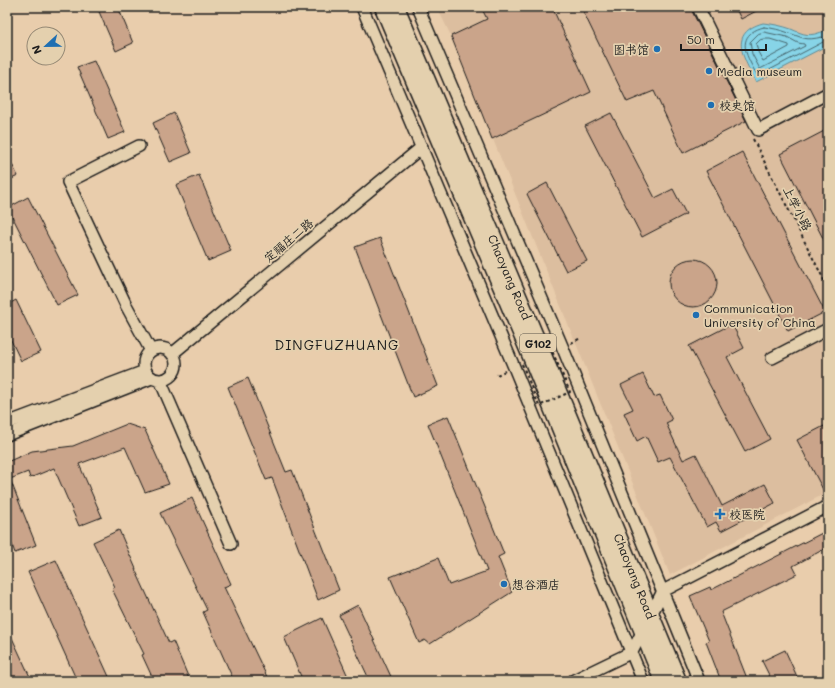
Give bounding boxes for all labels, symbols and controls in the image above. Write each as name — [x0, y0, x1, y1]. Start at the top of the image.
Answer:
north arrow — [26, 26, 66, 66]
scale bar — [681, 26, 766, 52]
text: 50 m — [687, 31, 715, 47]
place label: 图书馆 — [613, 41, 649, 57]
text: N — [28, 43, 45, 57]
marker: 图书馆 — [652, 44, 662, 54]
place label: Media museum — [717, 63, 802, 79]
marker: Media museum — [704, 66, 714, 76]
place label: 校史馆 — [719, 97, 755, 113]
marker: 校史馆 — [706, 100, 716, 110]
street label: 上学小路 — [780, 183, 816, 233]
street label: 定福庄二路 — [260, 215, 316, 265]
street label: Chaoyang Road — [485, 232, 535, 322]
place label: Communication University of China — [704, 300, 816, 330]
marker: Communication University of China — [691, 310, 701, 320]
road number: G102 — [520, 334, 556, 352]
district label: DINGFUZHUANG — [275, 335, 399, 354]
place label: 校医院 — [729, 506, 765, 522]
marker: 校医院 — [714, 508, 726, 520]
street label: Chaoyang Road — [611, 531, 660, 622]
place label: 想谷酒店 — [512, 576, 560, 592]
marker: 想谷酒店 — [499, 579, 509, 589]

